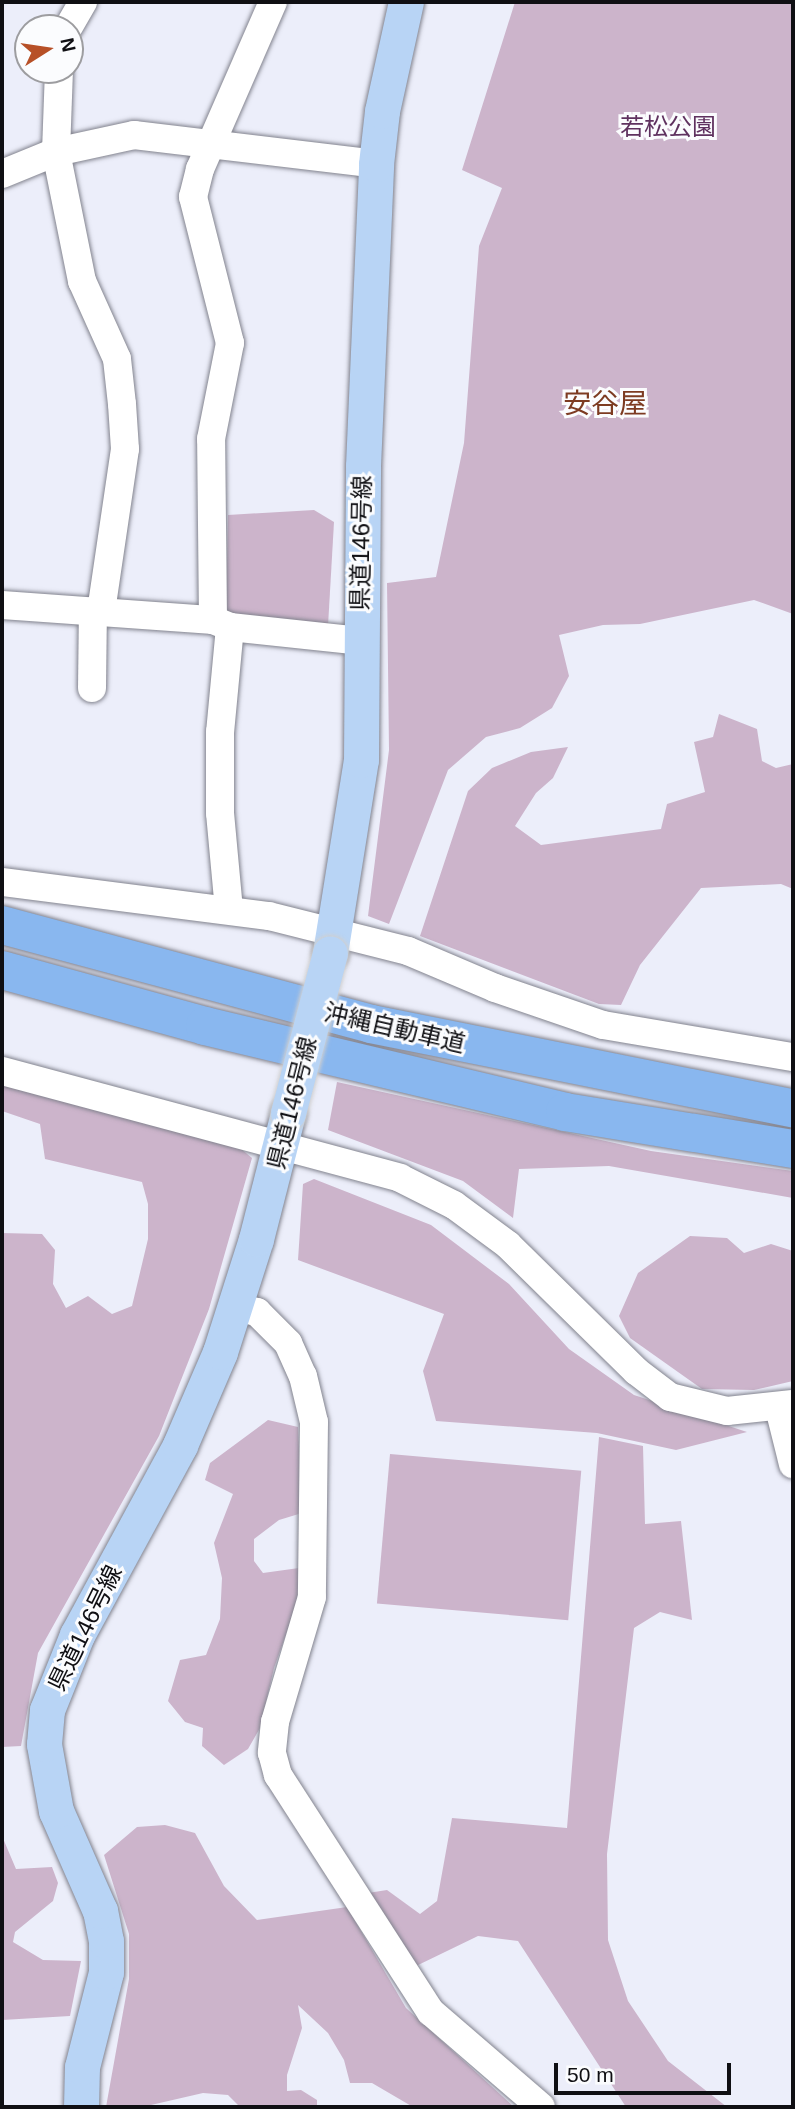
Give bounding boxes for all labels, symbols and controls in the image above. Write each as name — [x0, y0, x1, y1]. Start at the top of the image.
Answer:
north arrow — [14, 14, 84, 84]
text: N — [56, 36, 80, 54]
park label: 若松公園 — [620, 113, 716, 141]
district label: 安谷屋 — [563, 387, 647, 421]
street label: 県道146号線 — [345, 475, 377, 611]
street label: 沖縄自動車道 — [322, 998, 468, 1058]
street label: 県道146号線 — [262, 1034, 322, 1172]
street label: 県道146号線 — [42, 1561, 128, 1695]
scale bar — [557, 2050, 734, 2094]
text: 50 m — [567, 2063, 614, 2086]

